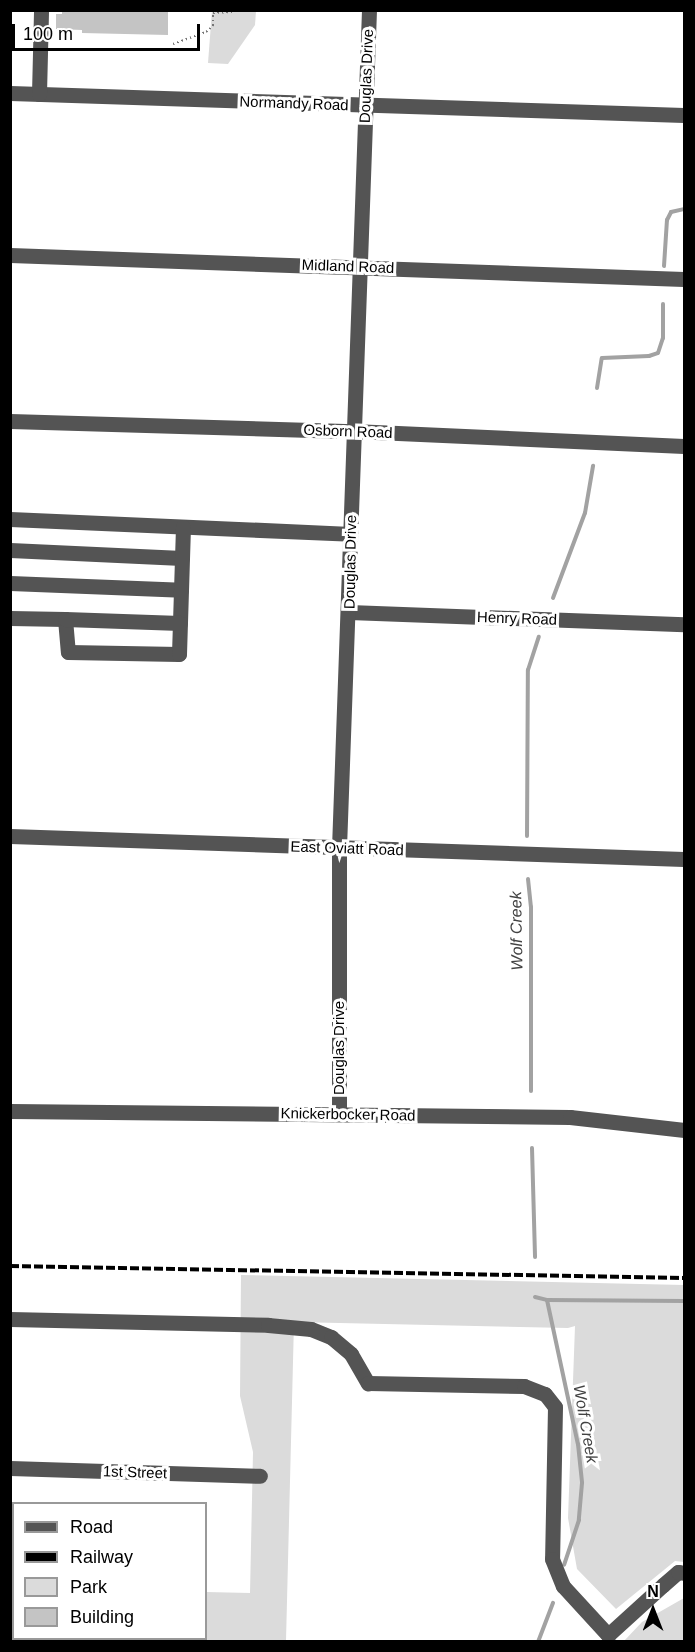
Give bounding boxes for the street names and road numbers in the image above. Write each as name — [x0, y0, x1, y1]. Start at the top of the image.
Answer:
street label: Douglas Drive — [355, 29, 377, 123]
street label: Normandy Road — [239, 92, 349, 114]
street label: Midland Road — [301, 255, 395, 277]
street label: Osborn Road — [303, 420, 393, 442]
street label: Douglas Drive — [340, 515, 360, 609]
street label: Henry Road — [477, 608, 557, 628]
street label: East Oviatt Road — [290, 837, 404, 859]
street label: Douglas Drive — [330, 1001, 348, 1095]
street label: Knickerbocker Road — [280, 1104, 416, 1124]
street label: 1st Street — [103, 1462, 167, 1482]

